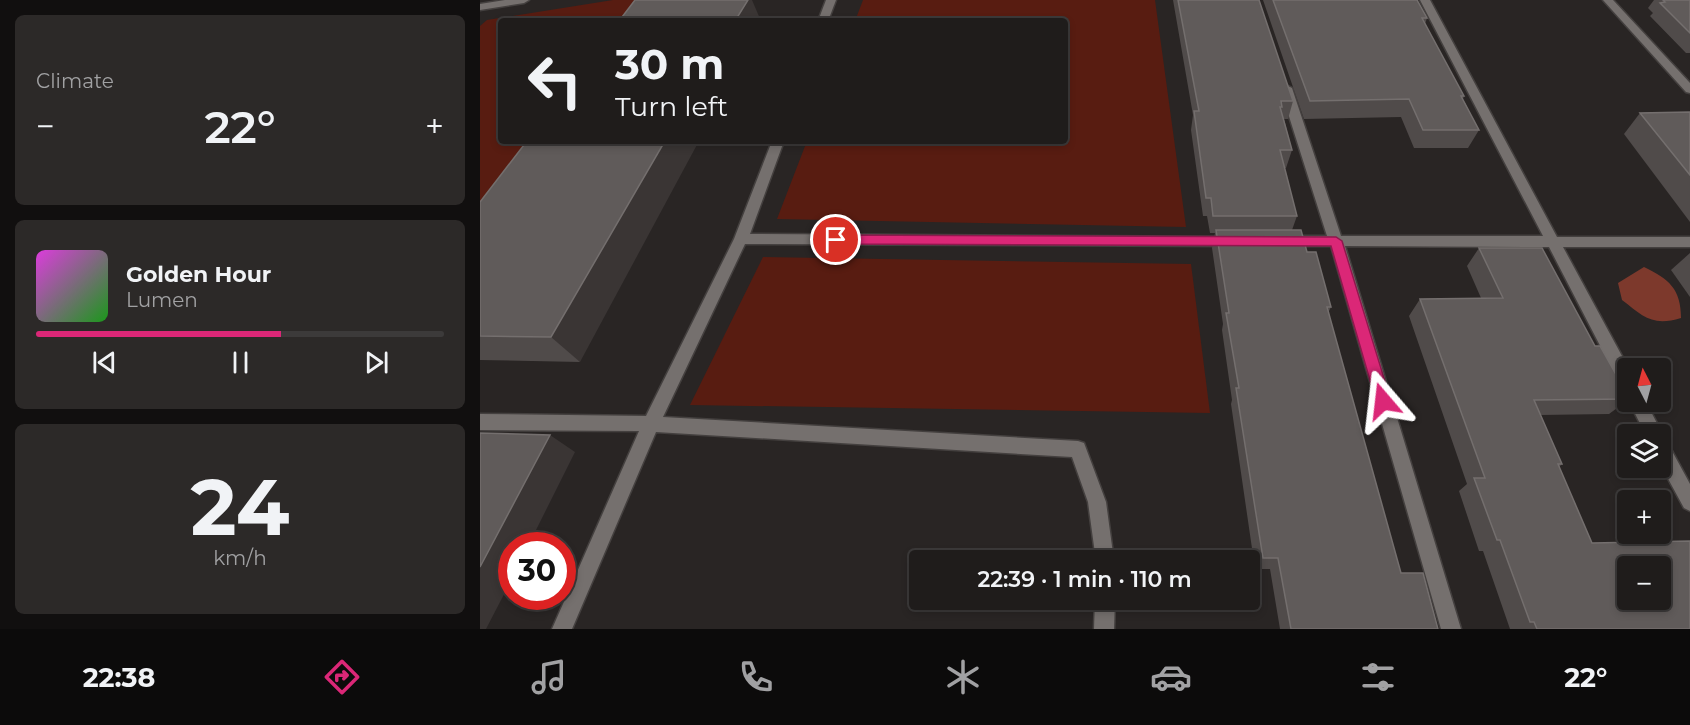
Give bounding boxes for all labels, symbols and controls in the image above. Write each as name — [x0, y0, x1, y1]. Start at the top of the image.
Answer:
text: 30 m — [615, 38, 724, 90]
icon: left — [516, 42, 594, 120]
text: Climate — [36, 69, 114, 93]
text: Turn left — [615, 90, 728, 123]
text: 22° — [204, 99, 276, 154]
text: − — [36, 106, 55, 146]
text: + — [425, 106, 444, 146]
pin — [810, 214, 861, 265]
icon: arrive — [819, 223, 852, 256]
text: Golden Hour — [126, 261, 271, 288]
text: Lumen — [126, 288, 198, 312]
icon: previous — [88, 346, 121, 379]
icon: pause — [224, 346, 257, 379]
icon: next — [360, 346, 393, 379]
north arrow — [1617, 358, 1671, 412]
map controls — [1617, 358, 1671, 610]
position arrow — [1351, 369, 1415, 433]
button: layers — [1617, 424, 1671, 478]
text: 24 — [191, 459, 289, 555]
button: + — [1617, 490, 1671, 544]
speed limit sign: 30 — [498, 532, 576, 610]
text: km/h — [213, 546, 267, 570]
button: − — [1617, 556, 1671, 610]
text: 22:39 · 1 min · 110 m — [977, 566, 1192, 593]
icon: directions — [321, 656, 363, 698]
icon: music — [528, 656, 570, 698]
icon: phone — [735, 656, 777, 698]
icon: climate — [942, 656, 984, 698]
icon: car — [1150, 656, 1192, 698]
icon: filters — [1357, 656, 1399, 698]
text: 22:38 — [83, 661, 155, 694]
text: 22° — [1564, 661, 1607, 694]

